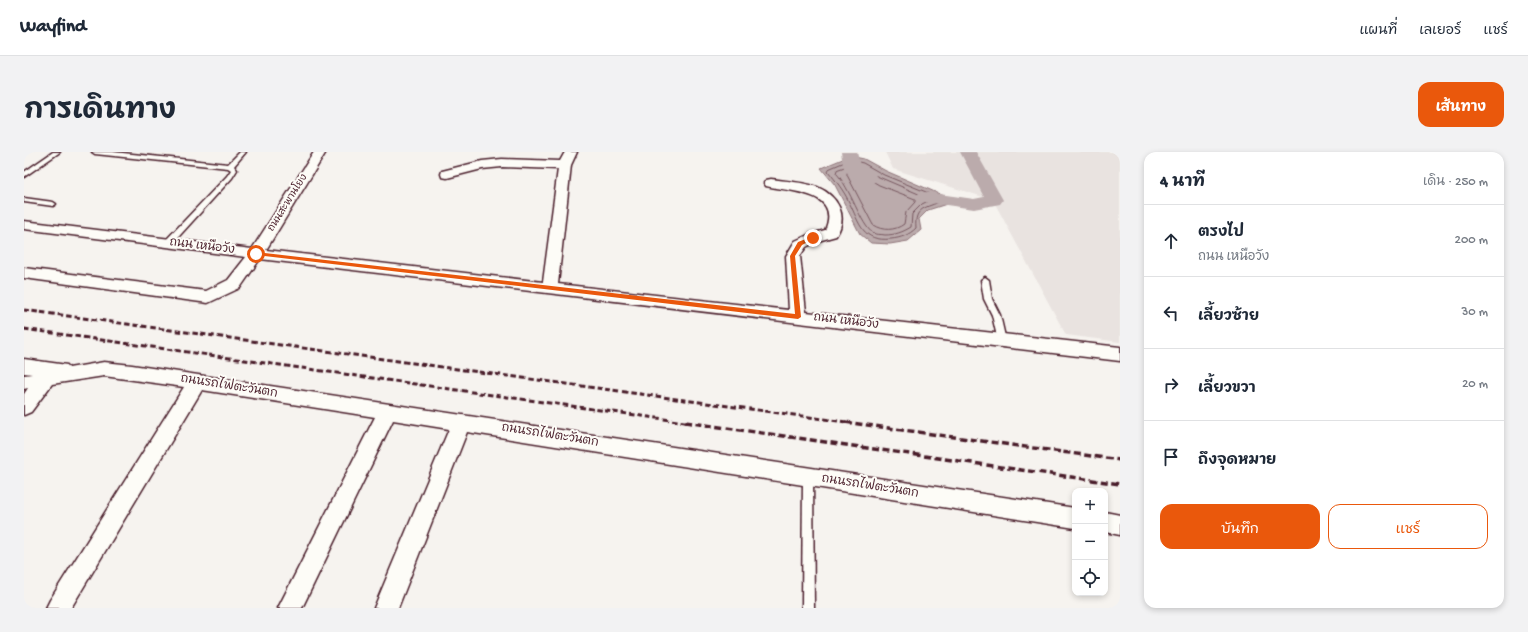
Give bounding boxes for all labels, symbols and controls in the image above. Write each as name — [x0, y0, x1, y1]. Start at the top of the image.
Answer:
text: Wayfind — [20, 16, 86, 39]
text: แผนที่ — [1359, 23, 1397, 40]
text: เลเยอร์ — [1419, 23, 1461, 40]
text: แชร์ — [1483, 23, 1508, 40]
button: เส้นทาง — [1418, 82, 1504, 127]
text: การเดินทาง — [24, 96, 176, 129]
street label: ถนนสะพานโยง — [264, 171, 311, 234]
text: 4 นาที — [1160, 173, 1205, 193]
text: เดิน · 250 m — [1423, 175, 1488, 190]
text: ตรงไป — [1198, 224, 1244, 242]
route end — [804, 229, 822, 247]
icon: ahead — [1160, 230, 1182, 252]
street label: ถนน เหนือวัง — [169, 233, 236, 258]
text: 200 m — [1455, 233, 1488, 248]
route start — [247, 245, 265, 263]
text: ถนน เหนือวัง — [1198, 250, 1269, 265]
icon: left — [1160, 302, 1182, 324]
text: 30 m — [1462, 305, 1488, 320]
street label: ถนน เหนือวัง — [813, 308, 880, 333]
text: เลี้ยวซ้าย — [1198, 308, 1259, 326]
street label: ถนนรถไฟตะวันตก — [179, 369, 279, 402]
icon: right — [1160, 374, 1182, 396]
text: 20 m — [1462, 377, 1488, 392]
text: เลี้ยวขวา — [1198, 380, 1256, 398]
street label: ถนนรถไฟตะวันตก — [500, 418, 600, 451]
icon: arrive — [1160, 446, 1182, 468]
text: ถึงจุดหมาย — [1198, 452, 1276, 470]
street label: ถนนรถไฟตะวันตก — [820, 469, 920, 502]
map controls — [1072, 488, 1108, 596]
button: + — [1072, 488, 1108, 524]
button: บันทึก — [1160, 504, 1320, 549]
button: แชร์ — [1328, 504, 1488, 549]
button: − — [1072, 524, 1108, 560]
button: locate — [1072, 560, 1108, 596]

